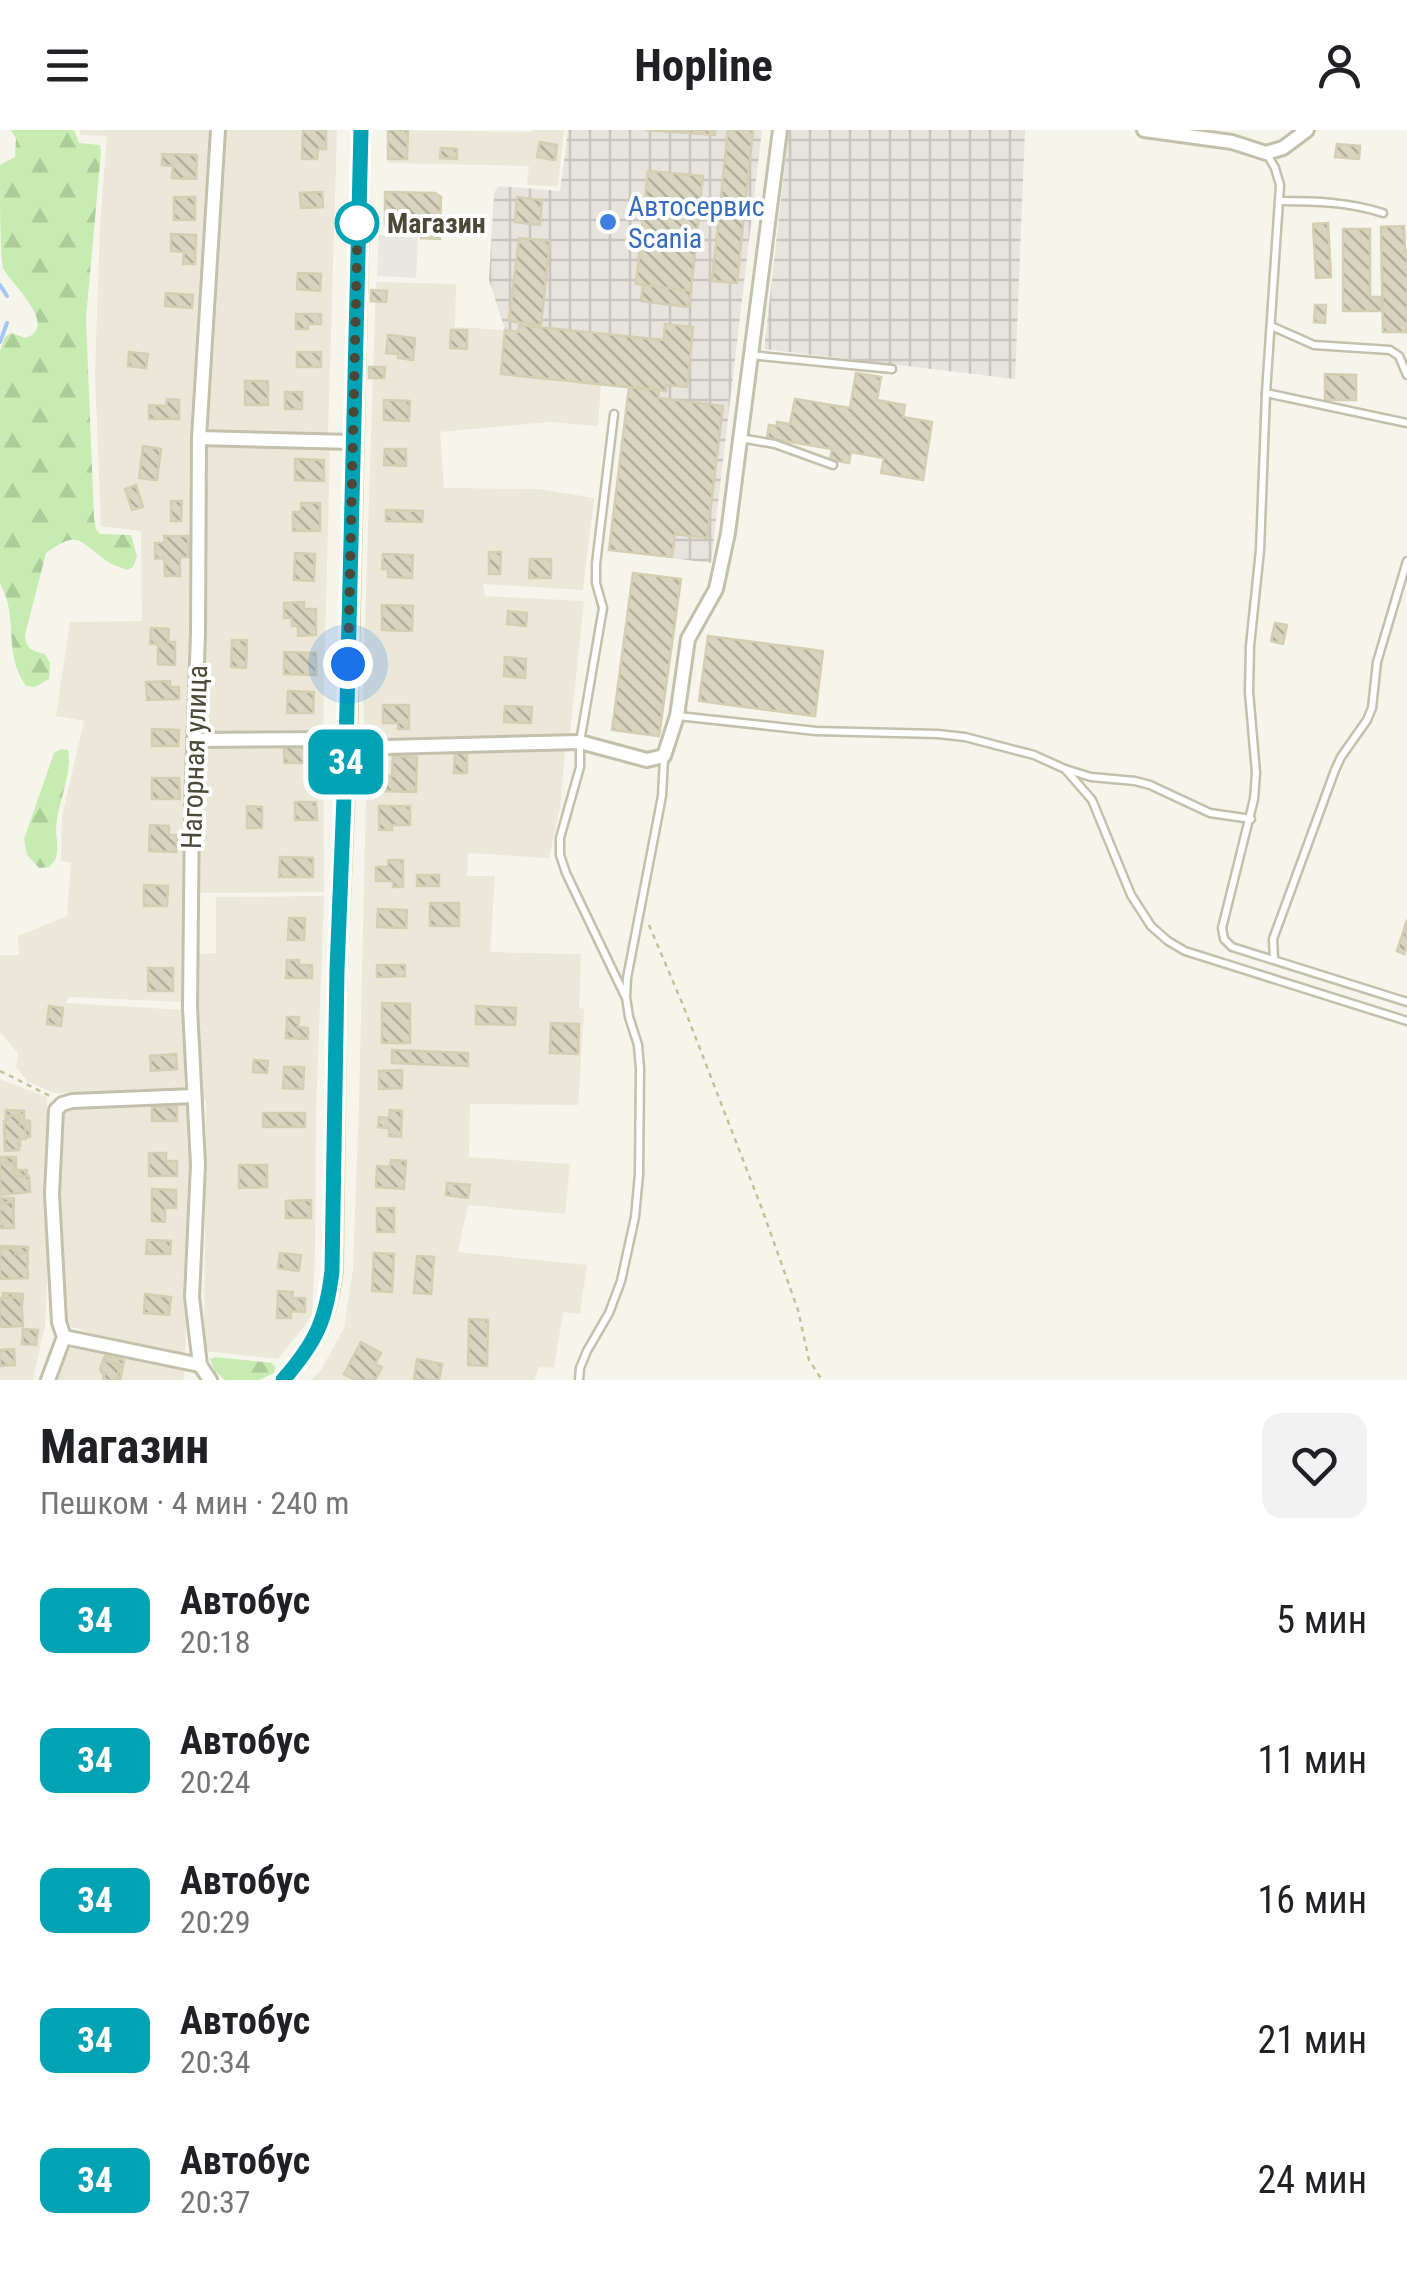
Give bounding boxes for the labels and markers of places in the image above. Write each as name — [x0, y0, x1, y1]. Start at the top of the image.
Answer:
place label: Автосервис Scania — [628, 190, 765, 255]
marker: Магазин — [336, 202, 378, 244]
place label: Магазин — [387, 207, 486, 240]
marker: Автосервис Scania — [597, 211, 619, 233]

